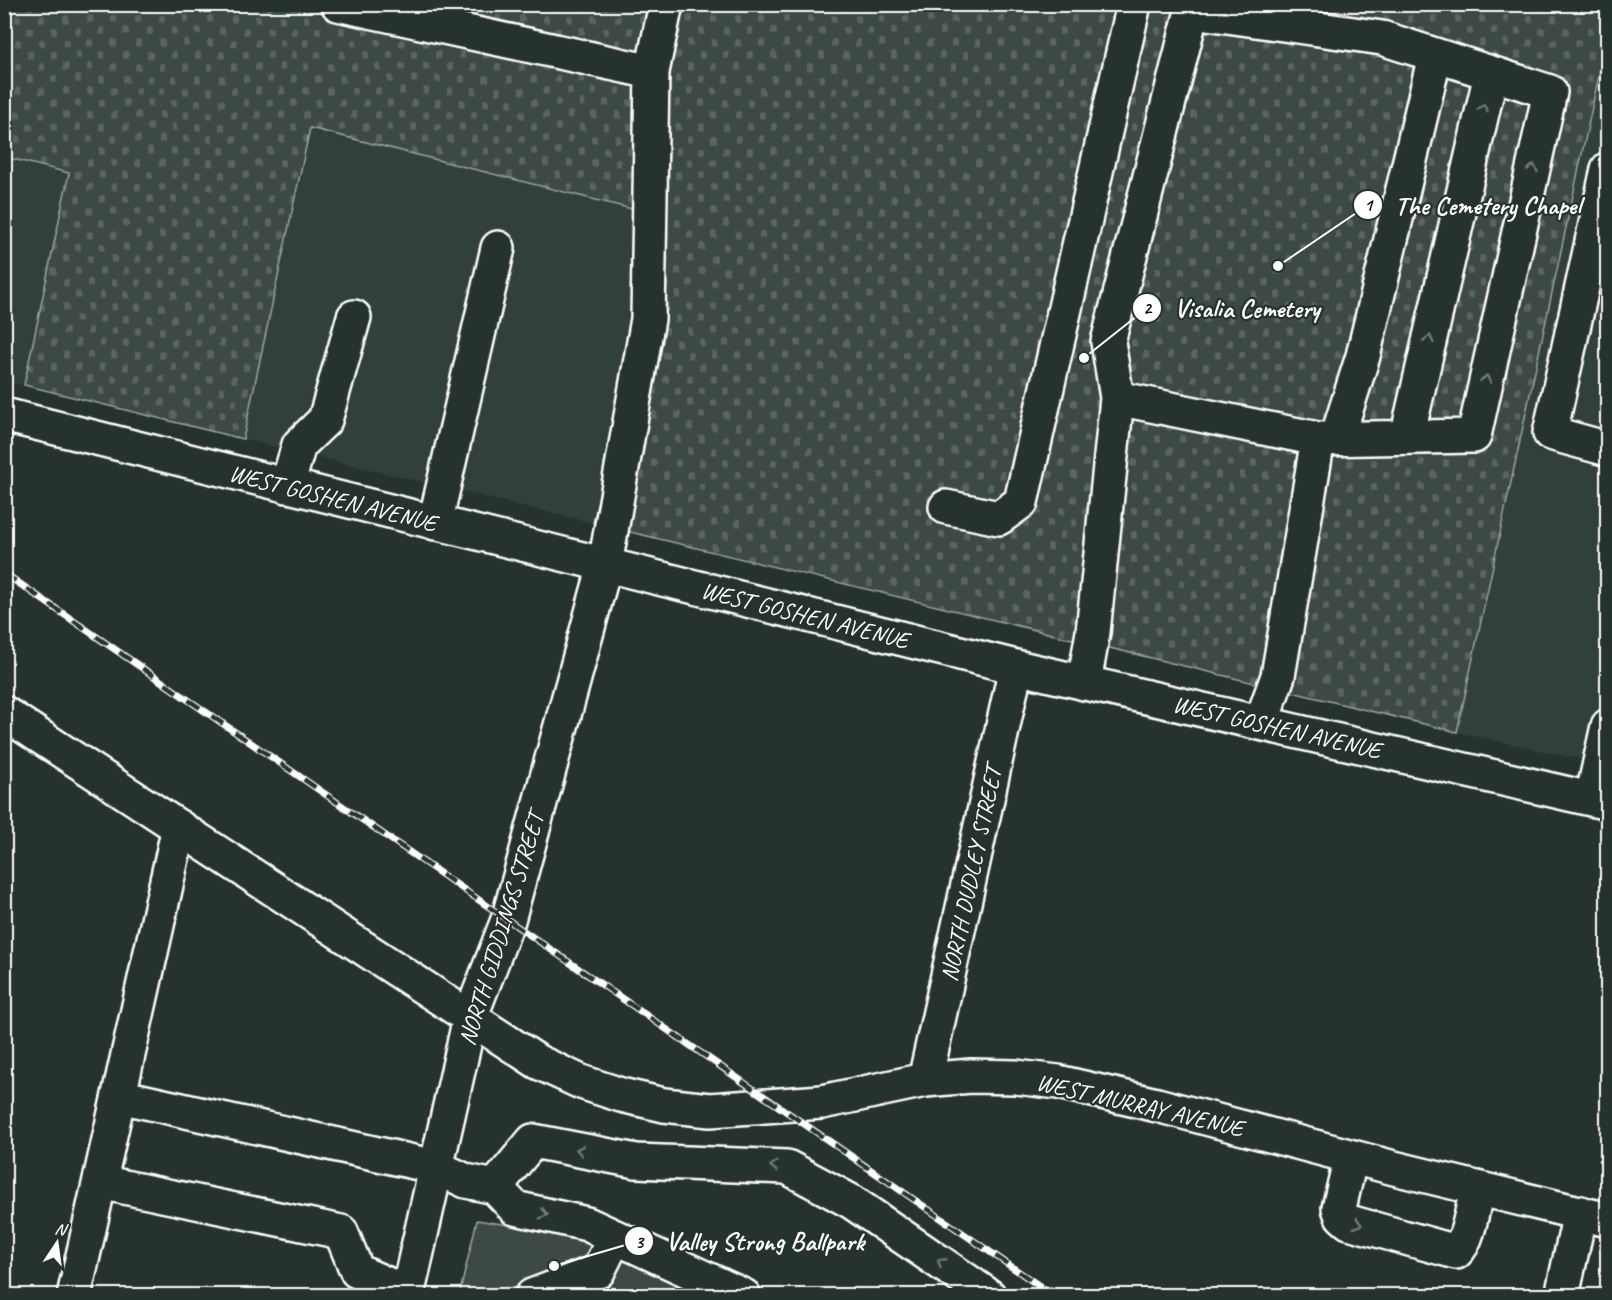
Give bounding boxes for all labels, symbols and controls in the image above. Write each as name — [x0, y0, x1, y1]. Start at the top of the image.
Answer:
one-way arrow — [1476, 103, 1489, 113]
one-way arrow — [1526, 163, 1539, 173]
callout: The Cemetery Chapel — [1353, 183, 1592, 227]
text: The Cemetery Chapel — [1395, 189, 1585, 222]
text: 1 — [1364, 194, 1374, 216]
callout: Visalia Cemetery — [1132, 286, 1331, 330]
text: Visalia Cemetery — [1174, 292, 1323, 325]
text: 2 — [1143, 297, 1153, 319]
one-way arrow — [1422, 334, 1435, 344]
one-way arrow — [1479, 374, 1492, 384]
street label: WEST GOSHEN AVENUE — [226, 458, 443, 539]
street label: WEST GOSHEN AVENUE — [698, 575, 915, 656]
street label: WEST GOSHEN AVENUE — [1170, 688, 1387, 766]
street label: NORTH DUDLEY STREET — [934, 758, 1010, 984]
street label: NORTH GIDDINGS STREET — [451, 804, 552, 1049]
street label: WEST MURRAY AVENUE — [1034, 1067, 1250, 1144]
one-way arrow — [575, 1144, 585, 1157]
one-way arrow — [769, 1160, 778, 1173]
one-way arrow — [538, 1207, 548, 1220]
north arrow — [27, 1213, 87, 1273]
one-way arrow — [1352, 1217, 1363, 1229]
text: N — [53, 1219, 70, 1241]
callout: Valley Strong Ballpark — [624, 1219, 876, 1263]
text: Valley Strong Ballpark — [666, 1225, 867, 1258]
text: 3 — [635, 1231, 645, 1253]
one-way arrow — [937, 1258, 947, 1270]

